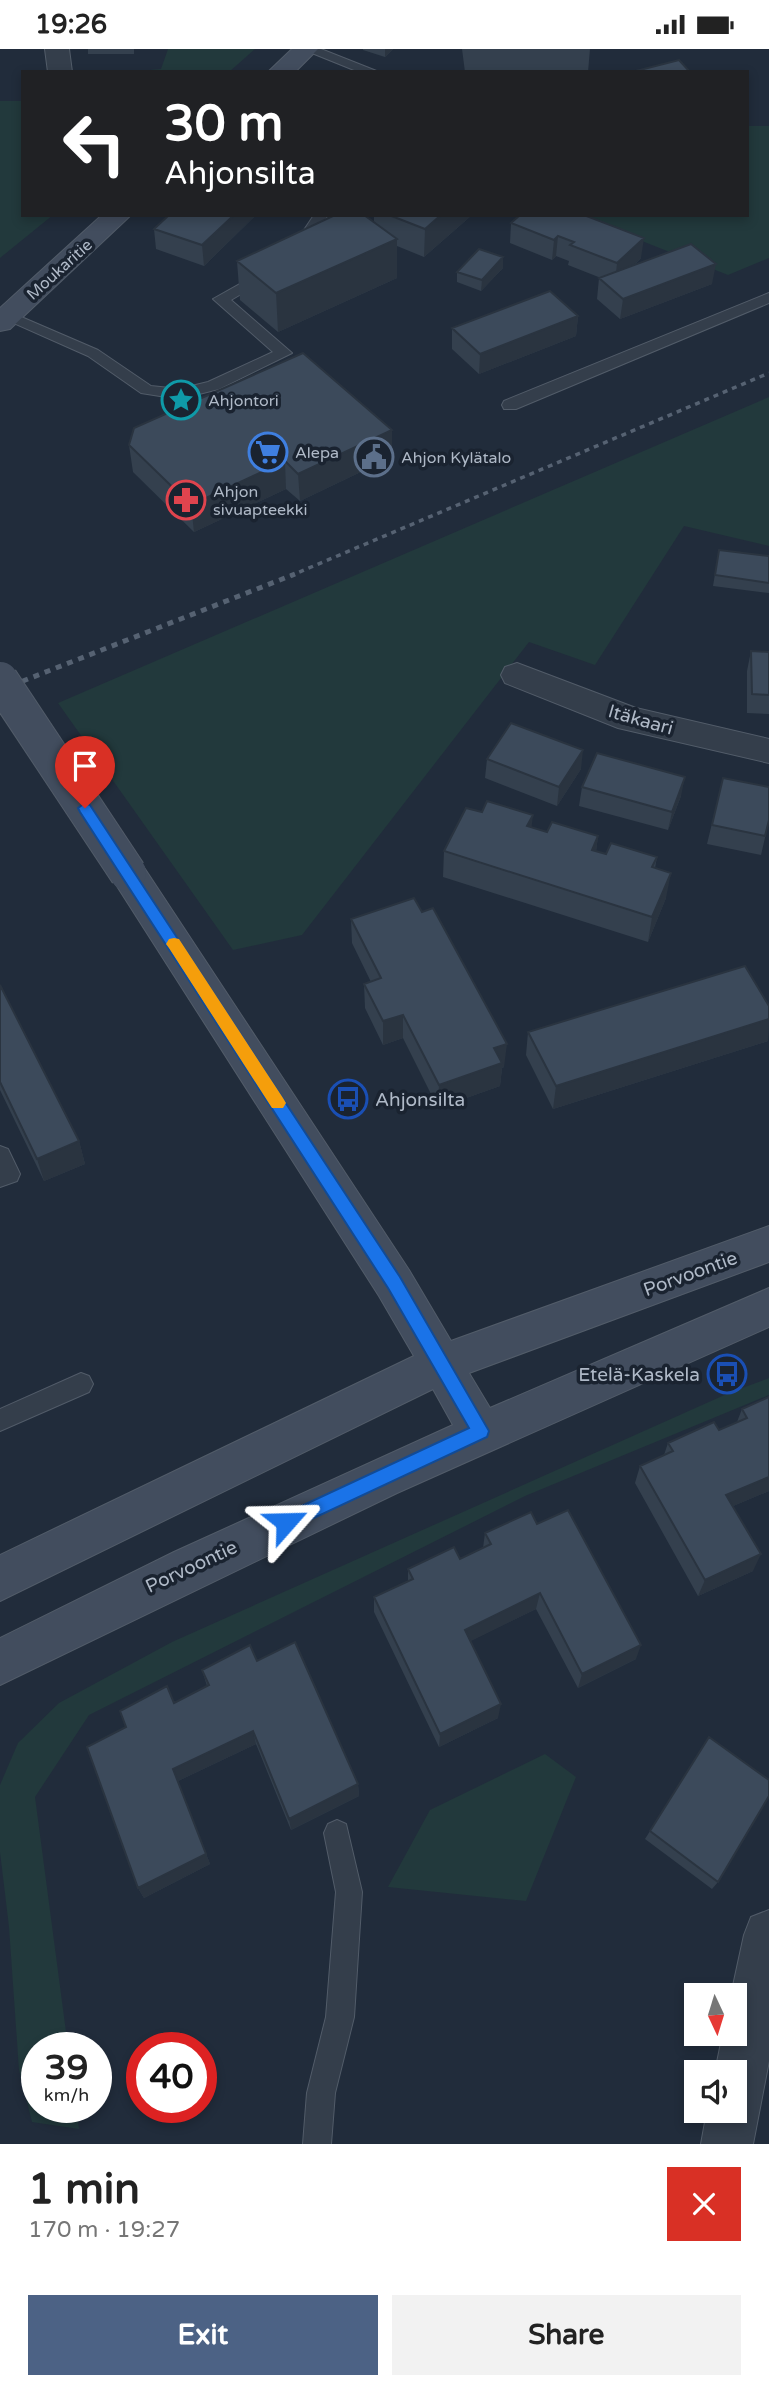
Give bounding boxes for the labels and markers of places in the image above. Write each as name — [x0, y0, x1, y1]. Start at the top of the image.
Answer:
place icon: Ahjontori — [160, 379, 202, 421]
place label: Ahjontori — [208, 391, 279, 411]
supermarket icon: Alepa — [247, 431, 289, 473]
public building icon: Ahjon Kylätalo — [353, 436, 395, 478]
place label: Alepa — [295, 443, 339, 463]
place label: Ahjon Kylätalo — [401, 448, 511, 468]
pharmacy icon: Ahjon sivuapteekki — [165, 479, 207, 521]
place label: Ahjon sivuapteekki — [213, 482, 307, 520]
pin — [55, 736, 115, 808]
bus stop icon: Ahjonsilta — [327, 1078, 369, 1120]
place label: Ahjonsilta — [375, 1089, 465, 1111]
bus stop icon: Etelä-Kaskela — [706, 1353, 748, 1395]
place label: Etelä-Kaskela — [578, 1364, 700, 1386]

